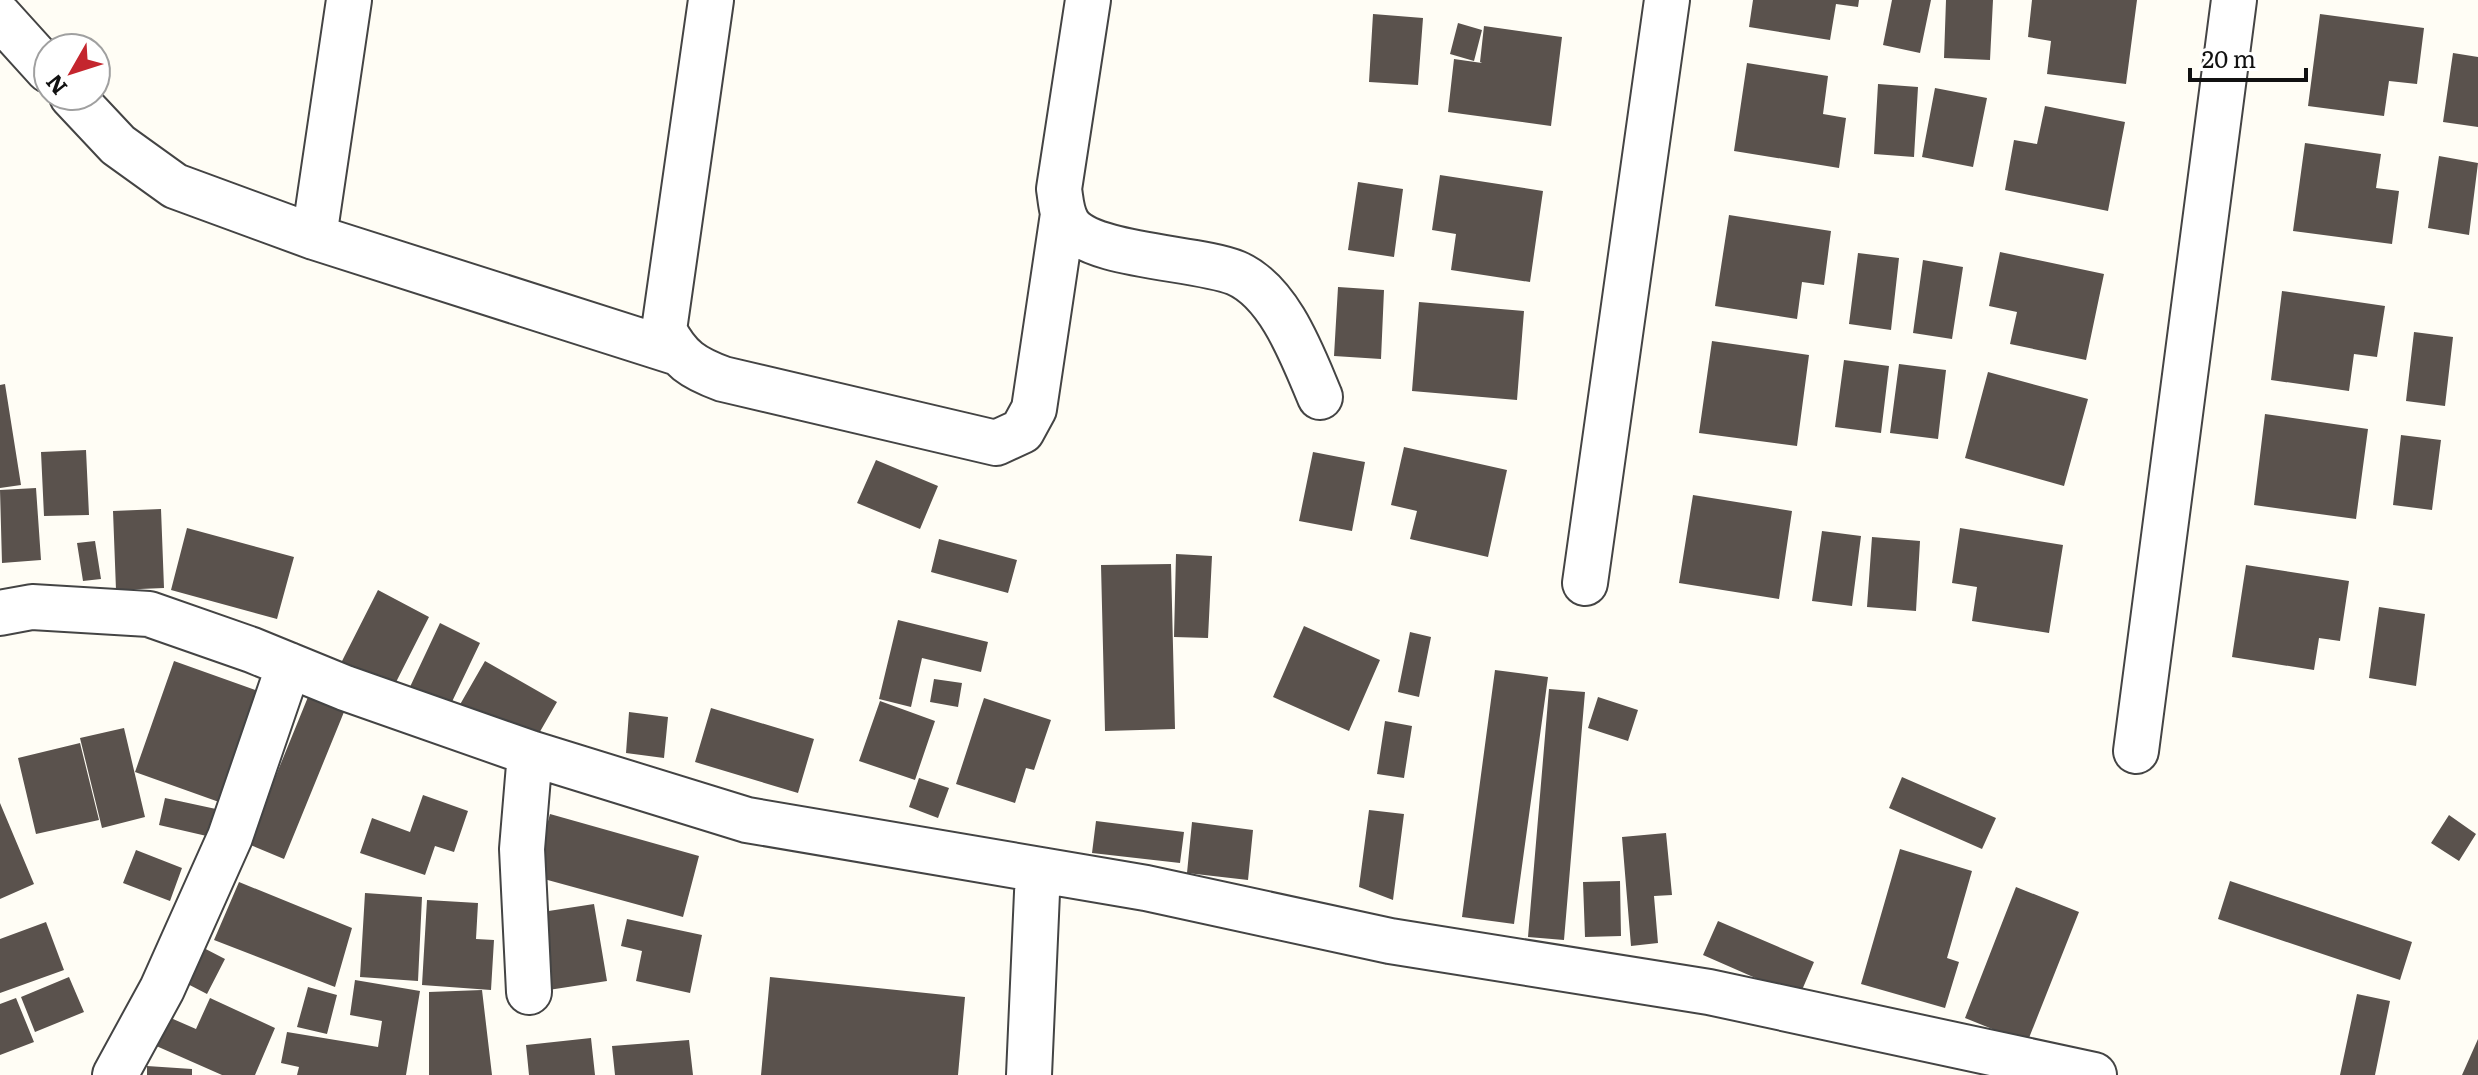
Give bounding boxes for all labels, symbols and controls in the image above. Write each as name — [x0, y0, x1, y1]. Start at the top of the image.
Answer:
north arrow — [32, 32, 112, 112]
scale bar — [2190, 32, 2306, 82]
text: 20 m — [2202, 40, 2256, 75]
text: N — [37, 68, 74, 103]

